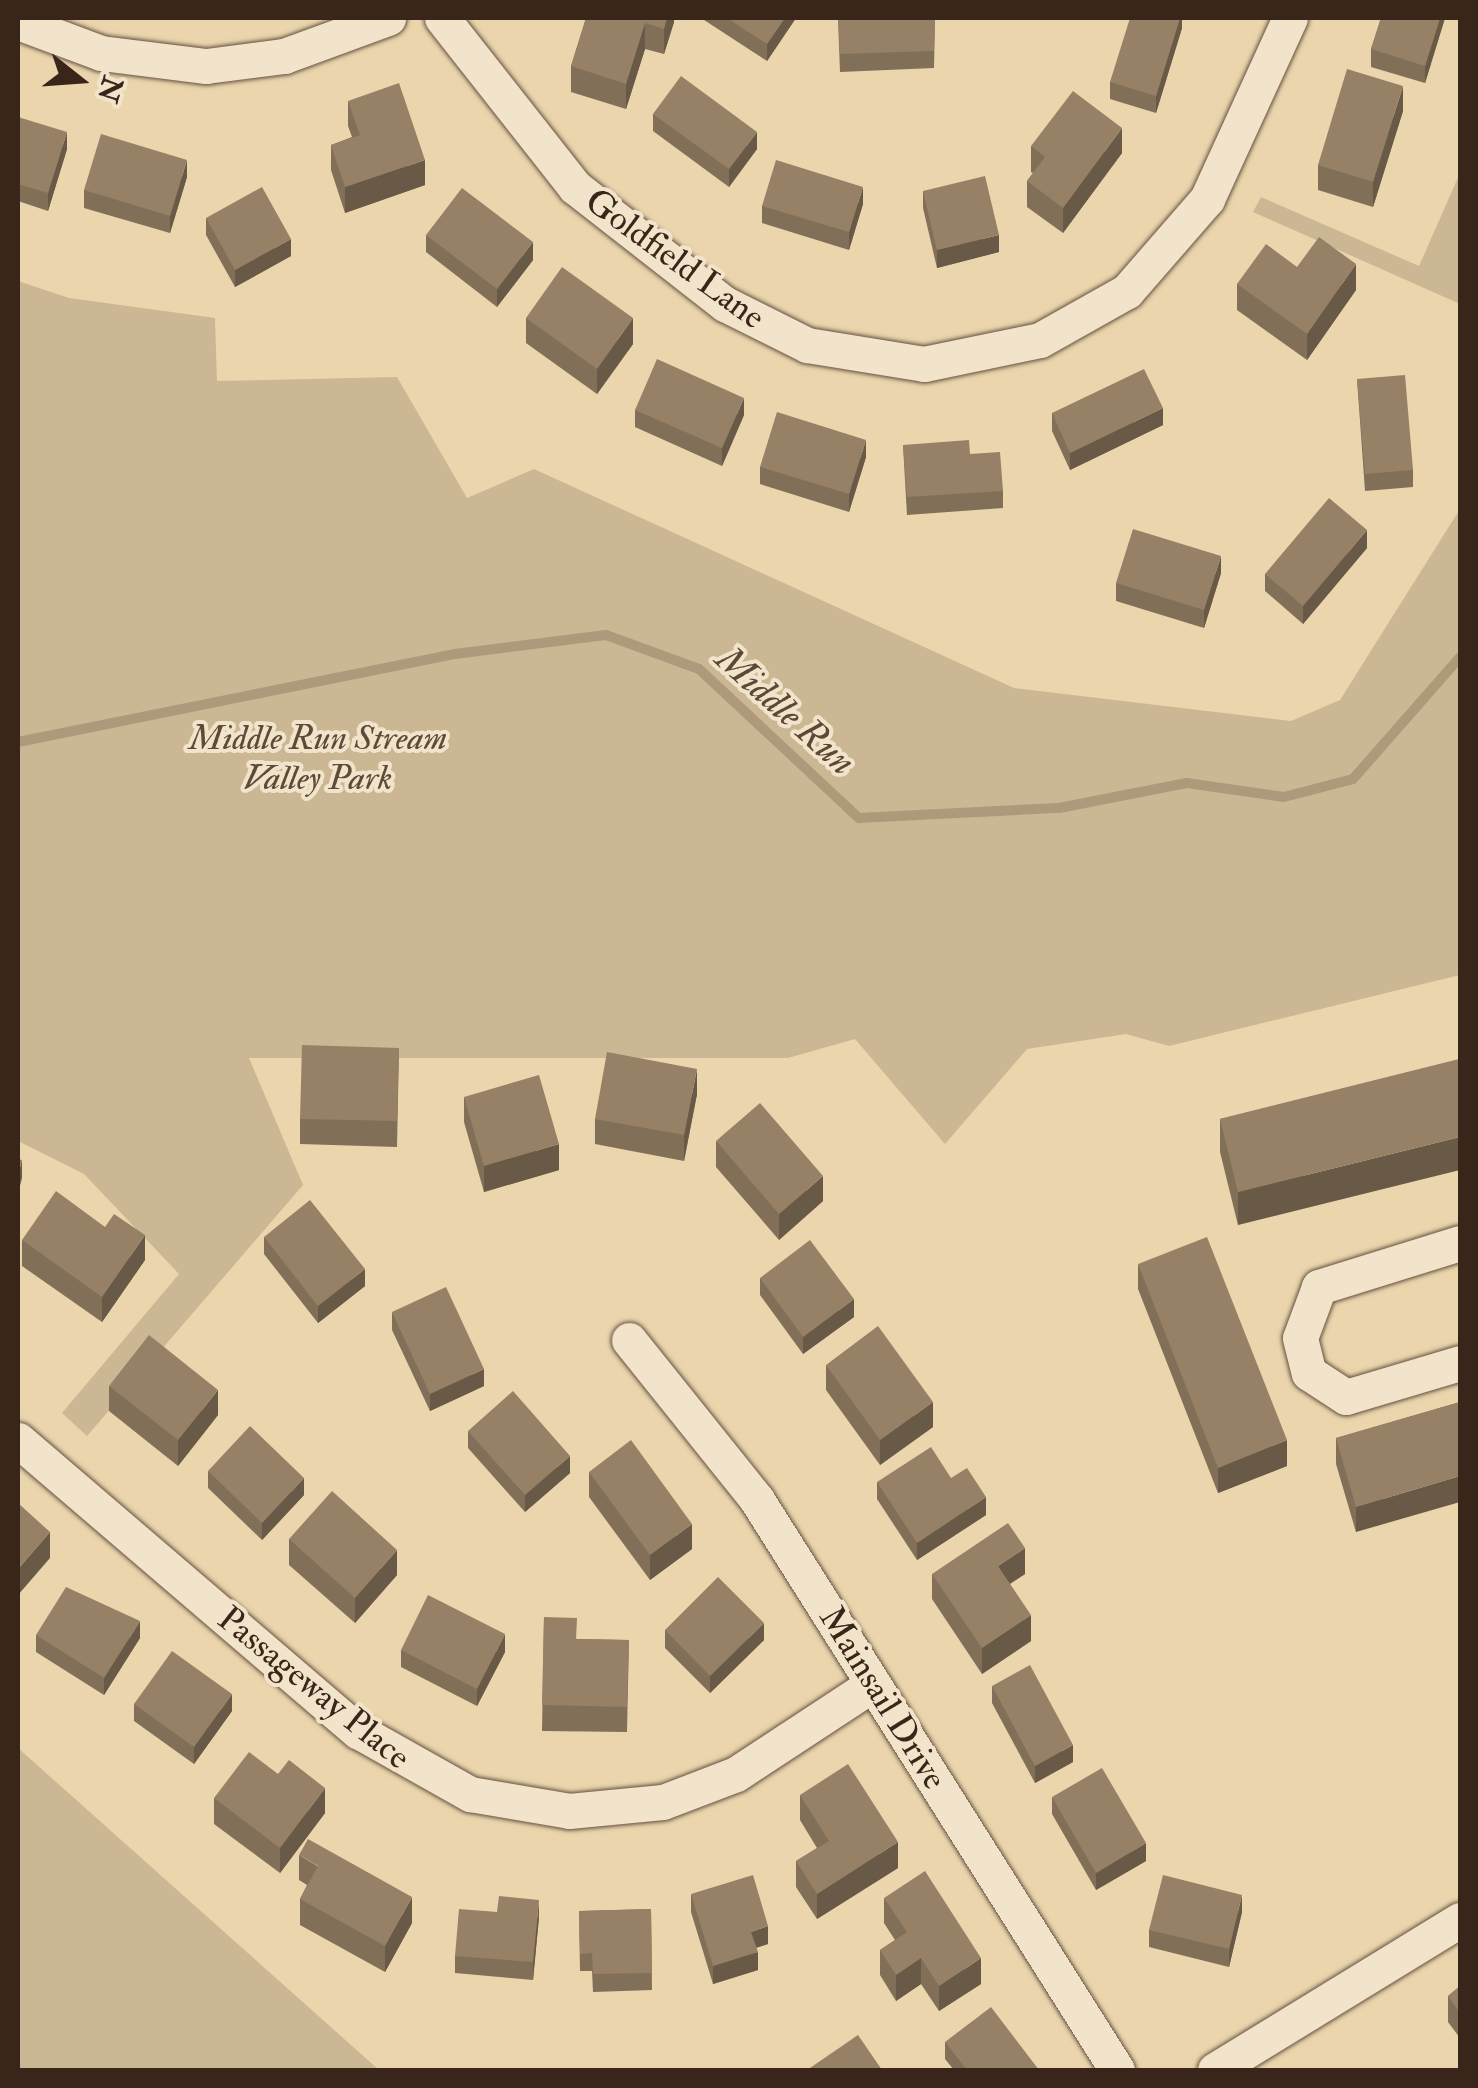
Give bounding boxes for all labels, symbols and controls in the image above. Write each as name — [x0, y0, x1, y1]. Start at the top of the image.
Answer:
north arrow — [30, 30, 130, 130]
text: N — [89, 72, 130, 106]
street label: Goldfield Lane — [577, 180, 773, 338]
water label: Middle Run — [706, 637, 864, 785]
park label: Middle Run Stream Valley Park — [189, 717, 447, 799]
street label: Passageway Place — [209, 1598, 419, 1778]
street label: Mainsail Drive — [810, 1599, 956, 1797]

